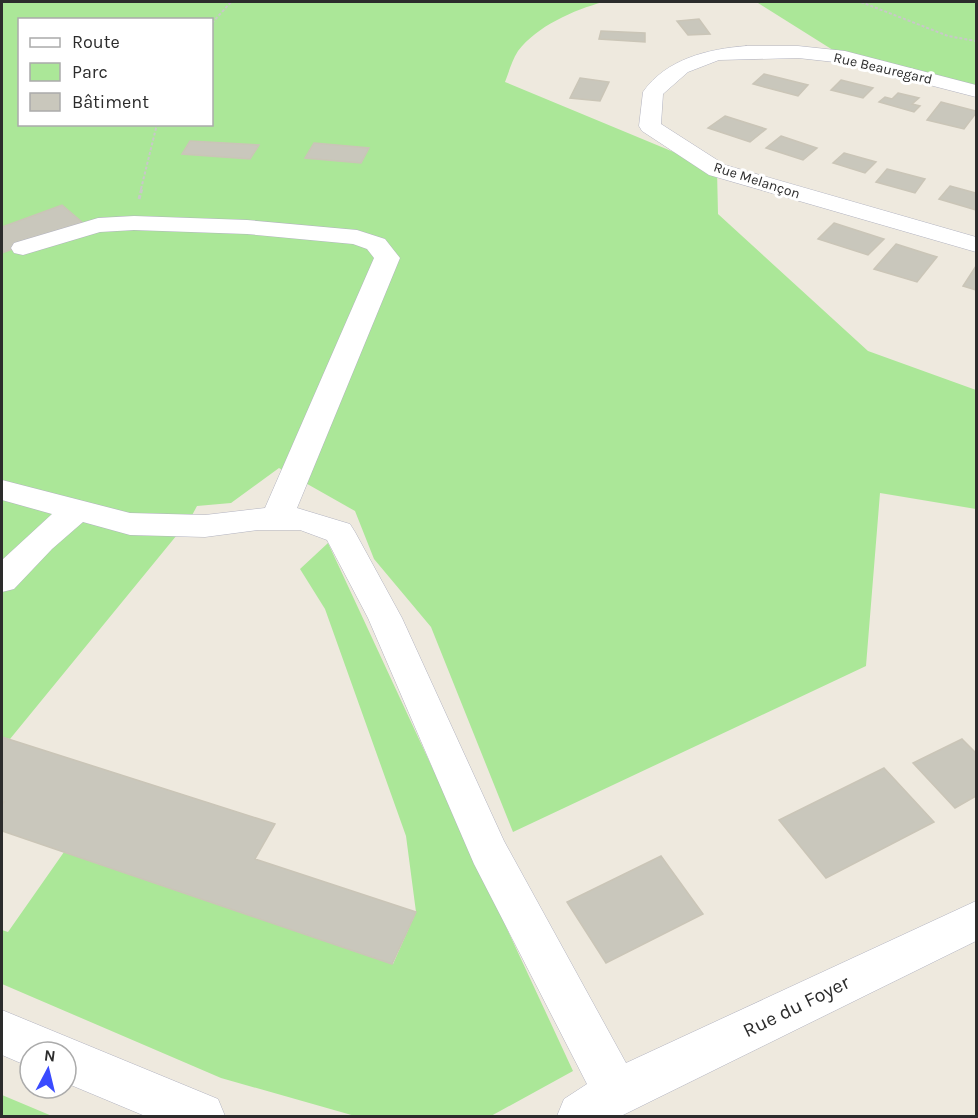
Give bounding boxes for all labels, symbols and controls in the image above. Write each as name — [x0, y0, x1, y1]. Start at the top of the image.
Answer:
legend — [18, 18, 213, 126]
text: Route — [72, 31, 120, 53]
street label: Rue Beauregard — [832, 49, 934, 88]
text: Parc — [72, 61, 108, 83]
text: Bâtiment — [72, 91, 149, 113]
street label: Rue Melançon — [711, 158, 802, 202]
street label: Rue du Foyer — [739, 970, 854, 1042]
north arrow — [18, 1040, 78, 1100]
text: N — [43, 1045, 57, 1066]

